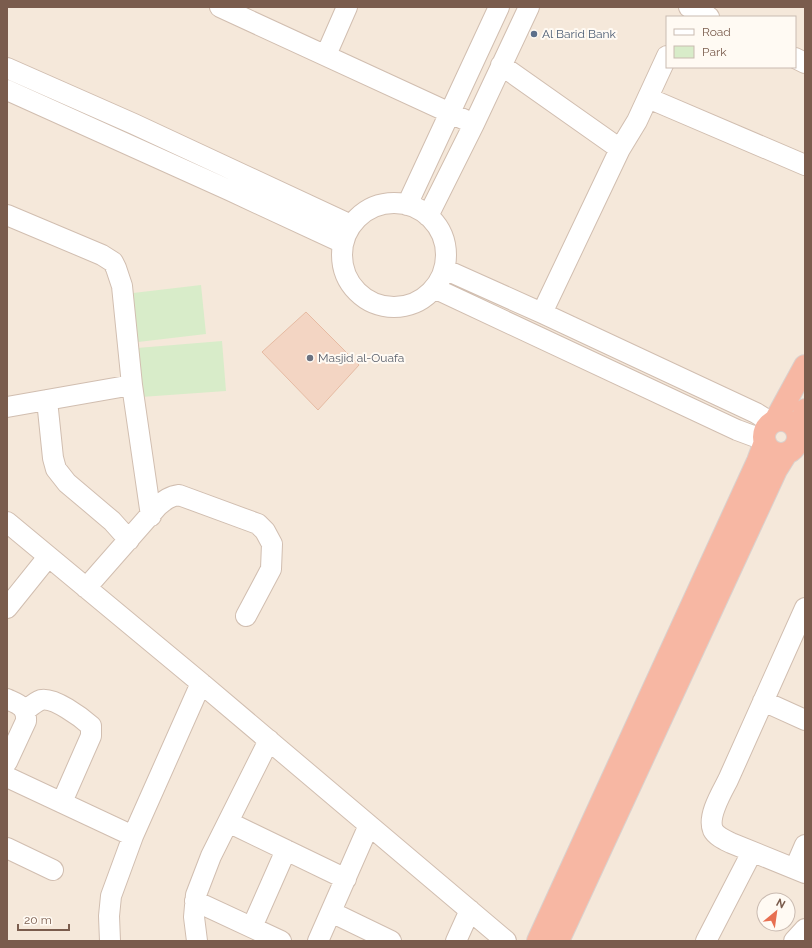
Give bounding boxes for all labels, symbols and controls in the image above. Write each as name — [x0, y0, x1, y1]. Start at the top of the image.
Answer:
legend — [666, 16, 796, 68]
text: Road — [702, 25, 731, 39]
place label: Al Barid Bank — [542, 27, 616, 41]
marker: Al Barid Bank — [529, 29, 539, 39]
text: Park — [702, 45, 727, 59]
place label: Masjid al-Ouafa — [318, 351, 404, 365]
marker: Masjid al-Ouafa — [305, 353, 315, 363]
north arrow — [756, 892, 796, 932]
text: N — [774, 896, 787, 911]
scale bar — [18, 906, 69, 932]
text: 20 m — [24, 913, 52, 927]

